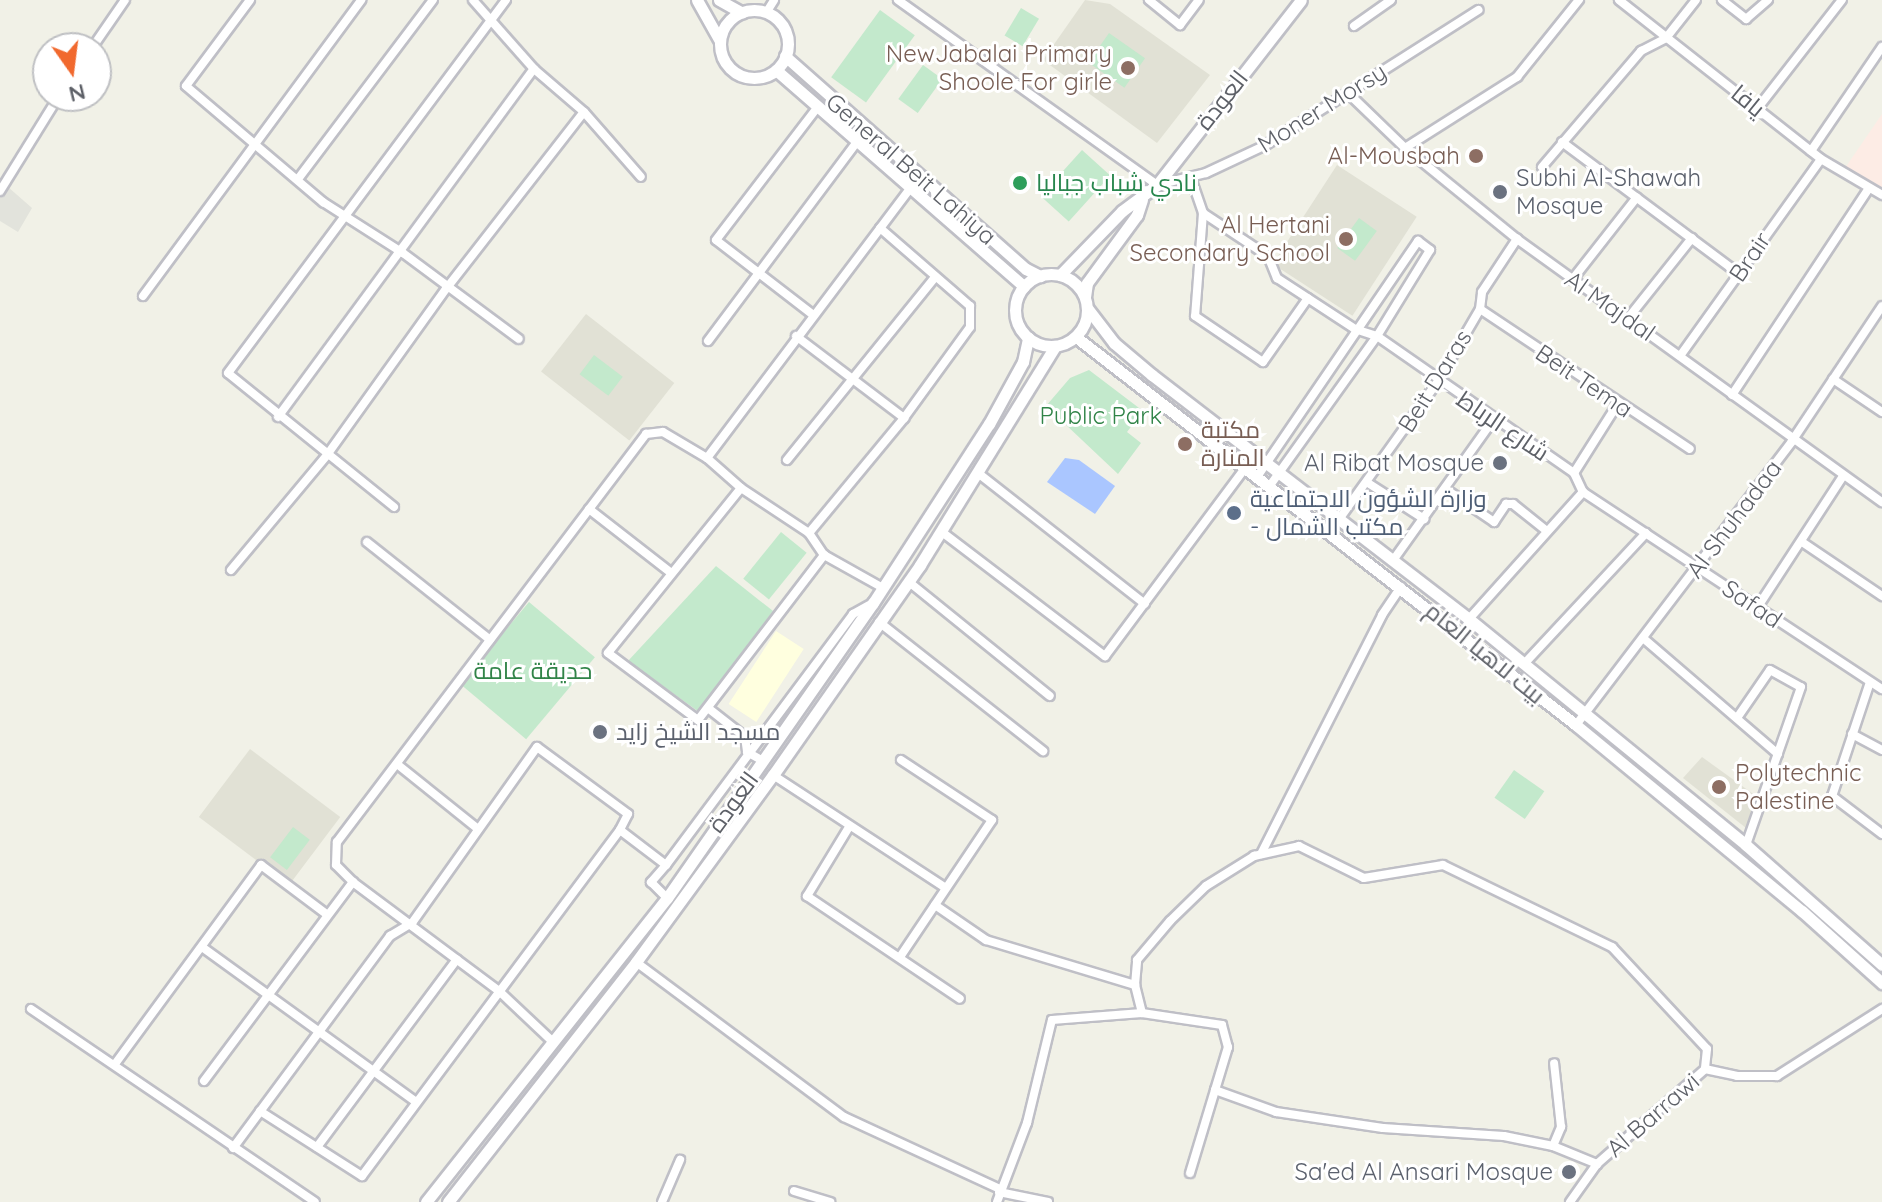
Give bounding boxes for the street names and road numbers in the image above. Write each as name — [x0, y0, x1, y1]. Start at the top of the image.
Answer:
street label: Moner Morsy — [1252, 57, 1392, 159]
street label: العودة — [1190, 64, 1254, 136]
street label: يافا — [1725, 79, 1771, 123]
street label: General Beit Lahiya — [820, 87, 1002, 251]
street label: Brair — [1723, 227, 1777, 287]
street label: Al Majdal — [1560, 265, 1660, 347]
street label: Beit Daras — [1392, 324, 1478, 438]
street label: Beit Tema — [1530, 338, 1638, 424]
street label: شارع الرباط — [1451, 385, 1555, 467]
street label: Al Shuhadaa — [1680, 454, 1788, 584]
street label: Safad — [1717, 574, 1787, 634]
street label: بيت لاهيا العام — [1419, 596, 1551, 710]
street label: العودة — [701, 766, 765, 838]
street label: Al Barrawi — [1601, 1067, 1705, 1163]

